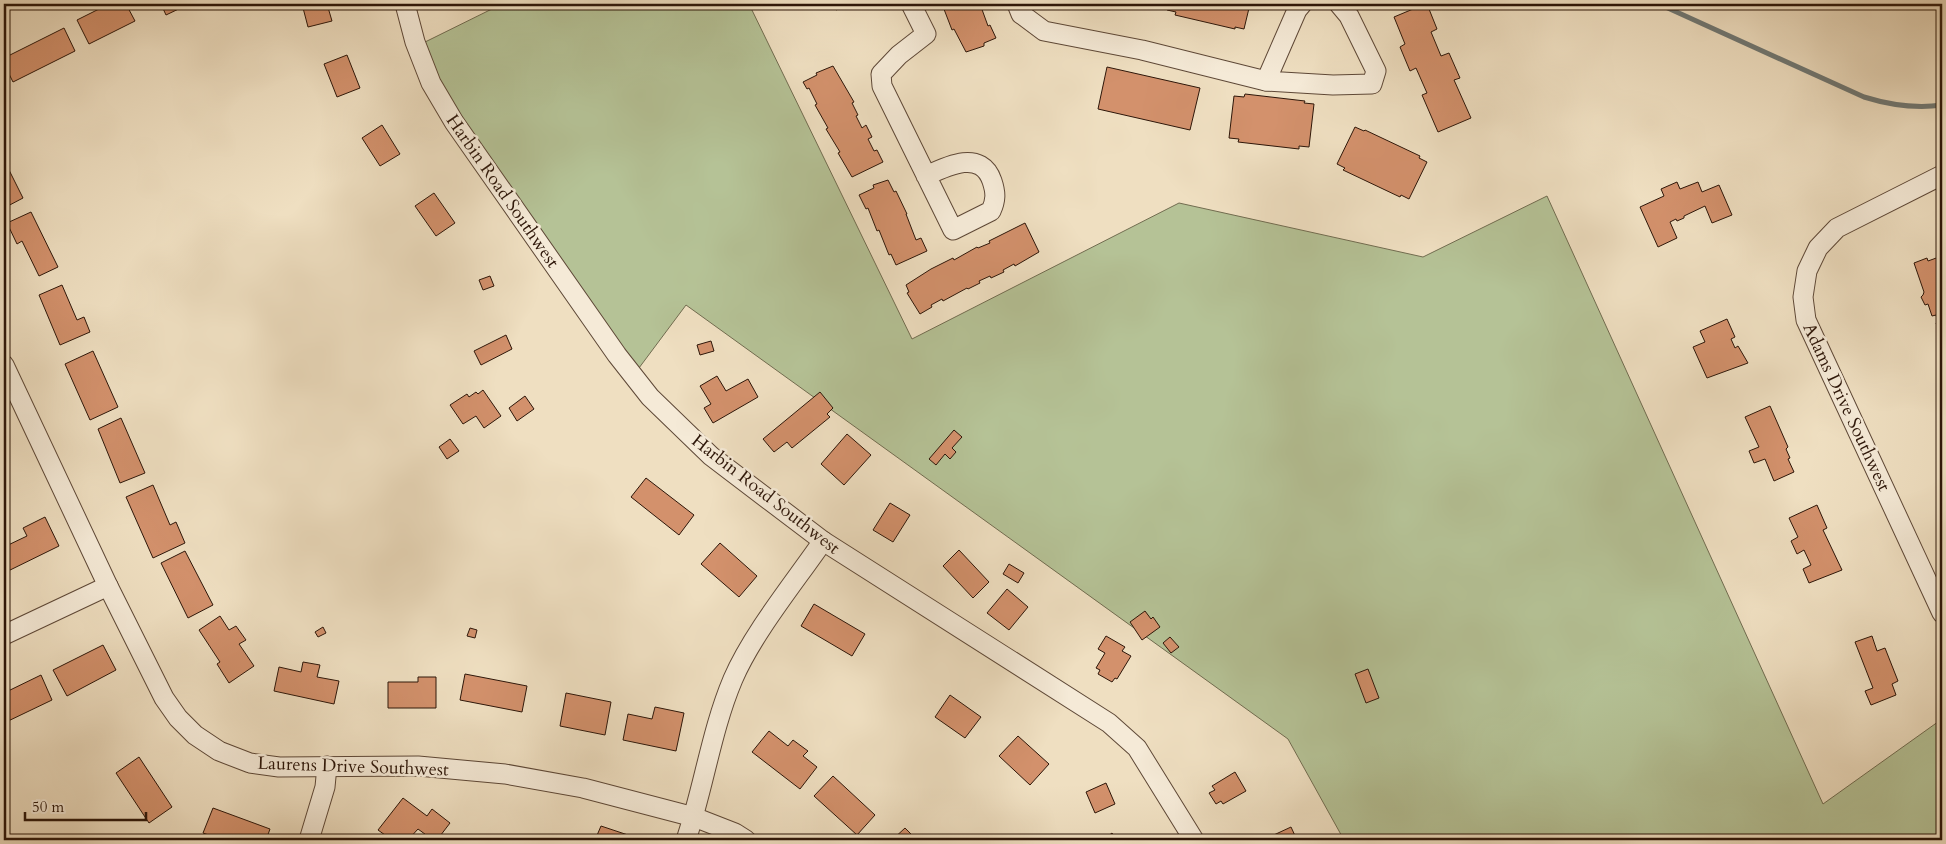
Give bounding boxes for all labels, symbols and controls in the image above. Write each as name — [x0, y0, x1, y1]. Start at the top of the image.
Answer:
street label: Harbin Road Southwest — [440, 110, 565, 273]
street label: Adams Drive Southwest — [1797, 319, 1897, 496]
street label: Harbin Road Southwest — [686, 428, 845, 560]
street label: Laurens Drive Southwest — [257, 751, 449, 782]
scale bar — [25, 789, 146, 821]
text: 50 m — [32, 797, 64, 817]

